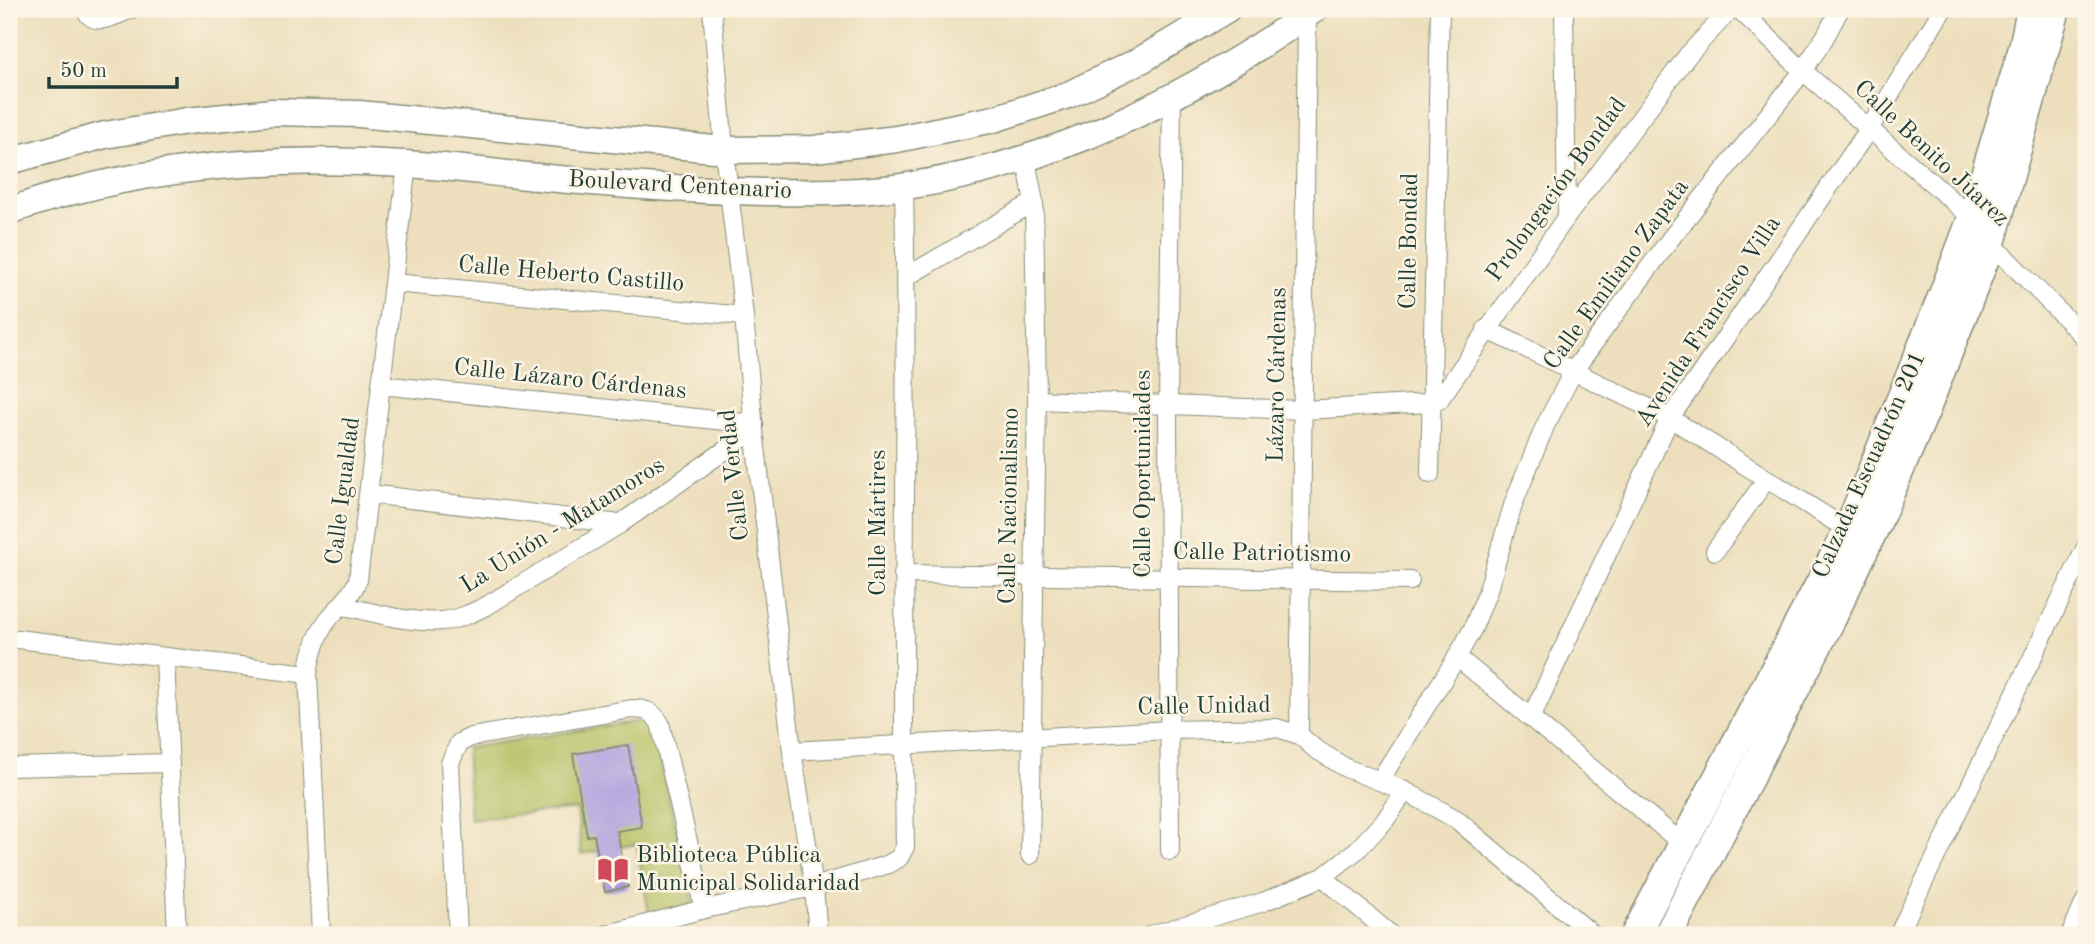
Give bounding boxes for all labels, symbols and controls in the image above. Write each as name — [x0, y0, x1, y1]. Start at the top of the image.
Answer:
scale bar — [49, 46, 177, 90]
text: 50 m — [60, 61, 107, 82]
street label: Calle Benito Júarez — [1849, 76, 2013, 232]
street label: Prolongación Bondad — [1482, 94, 1632, 286]
street label: Boulevard Centenario — [567, 168, 793, 204]
street label: Calle Bondad — [1397, 172, 1423, 310]
street label: Calle Emiliano Zapata — [1540, 175, 1694, 375]
street label: Avenida Francisco Villa — [1632, 212, 1786, 432]
street label: Calle Heberto Castillo — [457, 253, 685, 297]
street label: Lázaro Cárdenas — [1264, 287, 1292, 463]
street label: Calzada Escuadrón 201 — [1809, 348, 1931, 582]
street label: Calle Lázaro Cárdenas — [452, 356, 688, 404]
street label: Calle Oportunidades — [1132, 370, 1156, 578]
street label: Calle Nacionalismo — [996, 407, 1024, 605]
street label: Calle Verdad — [716, 408, 754, 542]
street label: Calle Igualdad — [323, 416, 365, 566]
street label: Calle Mártires — [867, 450, 891, 596]
street label: La Unión - Matamoros — [457, 453, 669, 599]
street label: Calle Patriotismo — [1172, 540, 1352, 568]
street label: Calle Unidad — [1137, 694, 1271, 720]
place label: Biblioteca Pública Municipal Solidaridad — [636, 844, 860, 896]
library icon: Biblioteca Pública Municipal Solidaridad — [596, 853, 630, 887]

